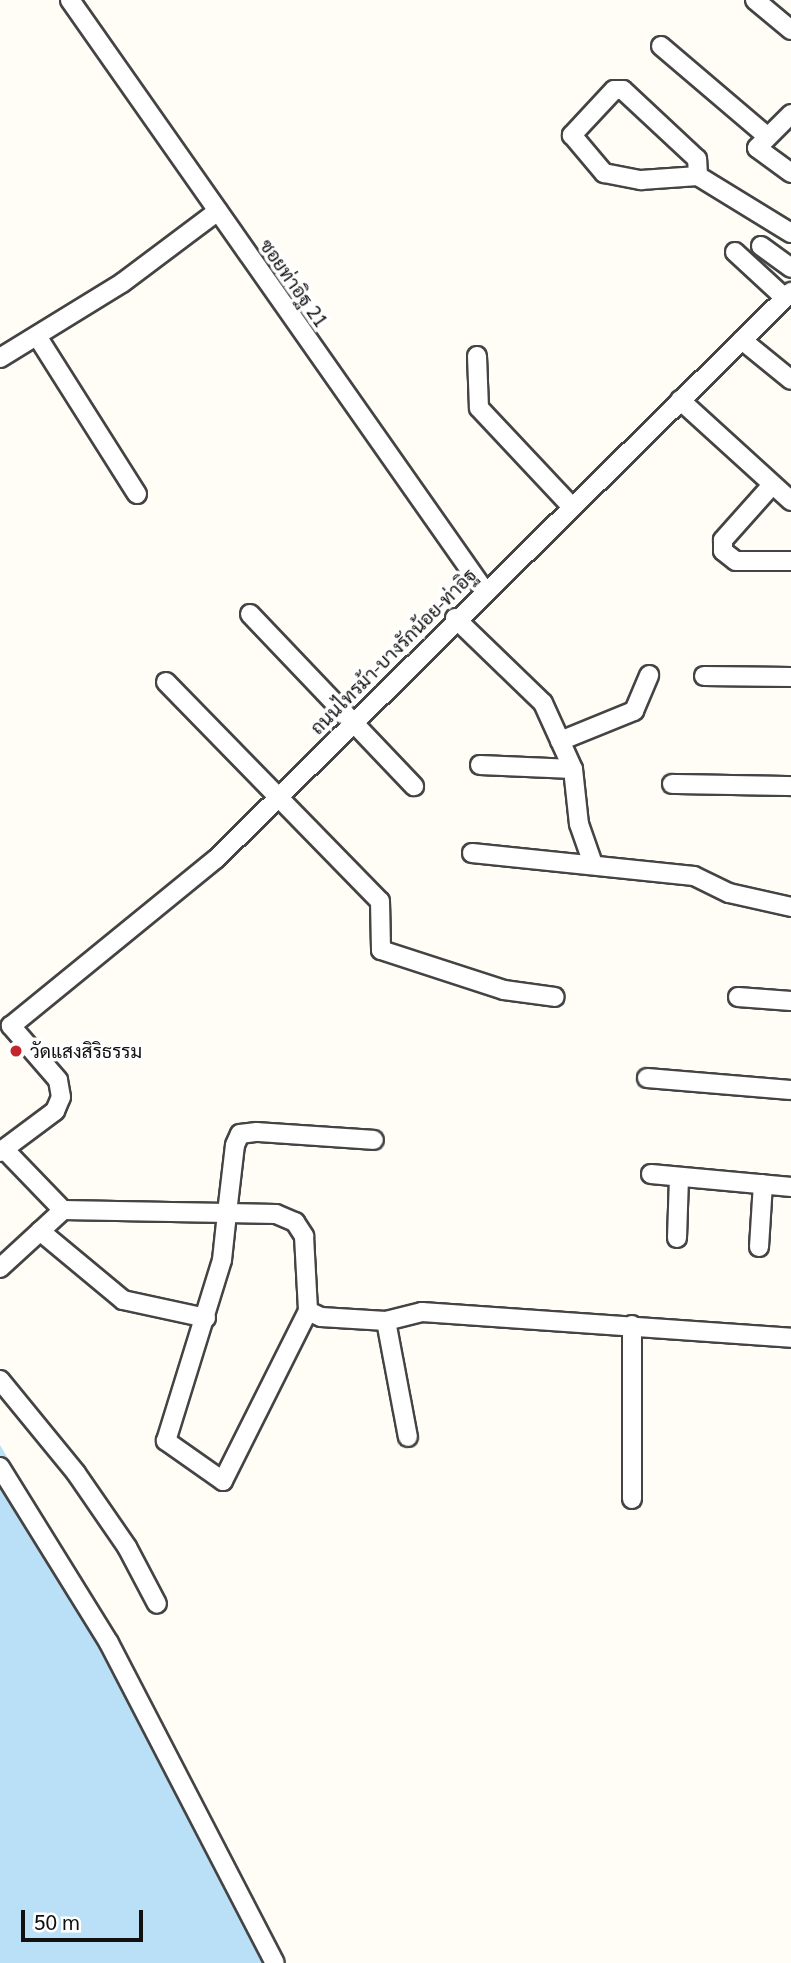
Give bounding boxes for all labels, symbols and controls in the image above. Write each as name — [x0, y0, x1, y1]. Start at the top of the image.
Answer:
street label: ซอยท่าอิฐ 21 — [255, 235, 333, 331]
street label: ถนนไทรม้า-บางรักน้อย-ท่าอิฐ — [305, 563, 481, 739]
place label: วัดแสงสิริธรรม — [30, 1040, 142, 1062]
marker: วัดแสงสิริธรรม — [8, 1043, 24, 1059]
scale bar — [24, 1896, 147, 1940]
text: 50 m — [34, 1908, 80, 1935]

